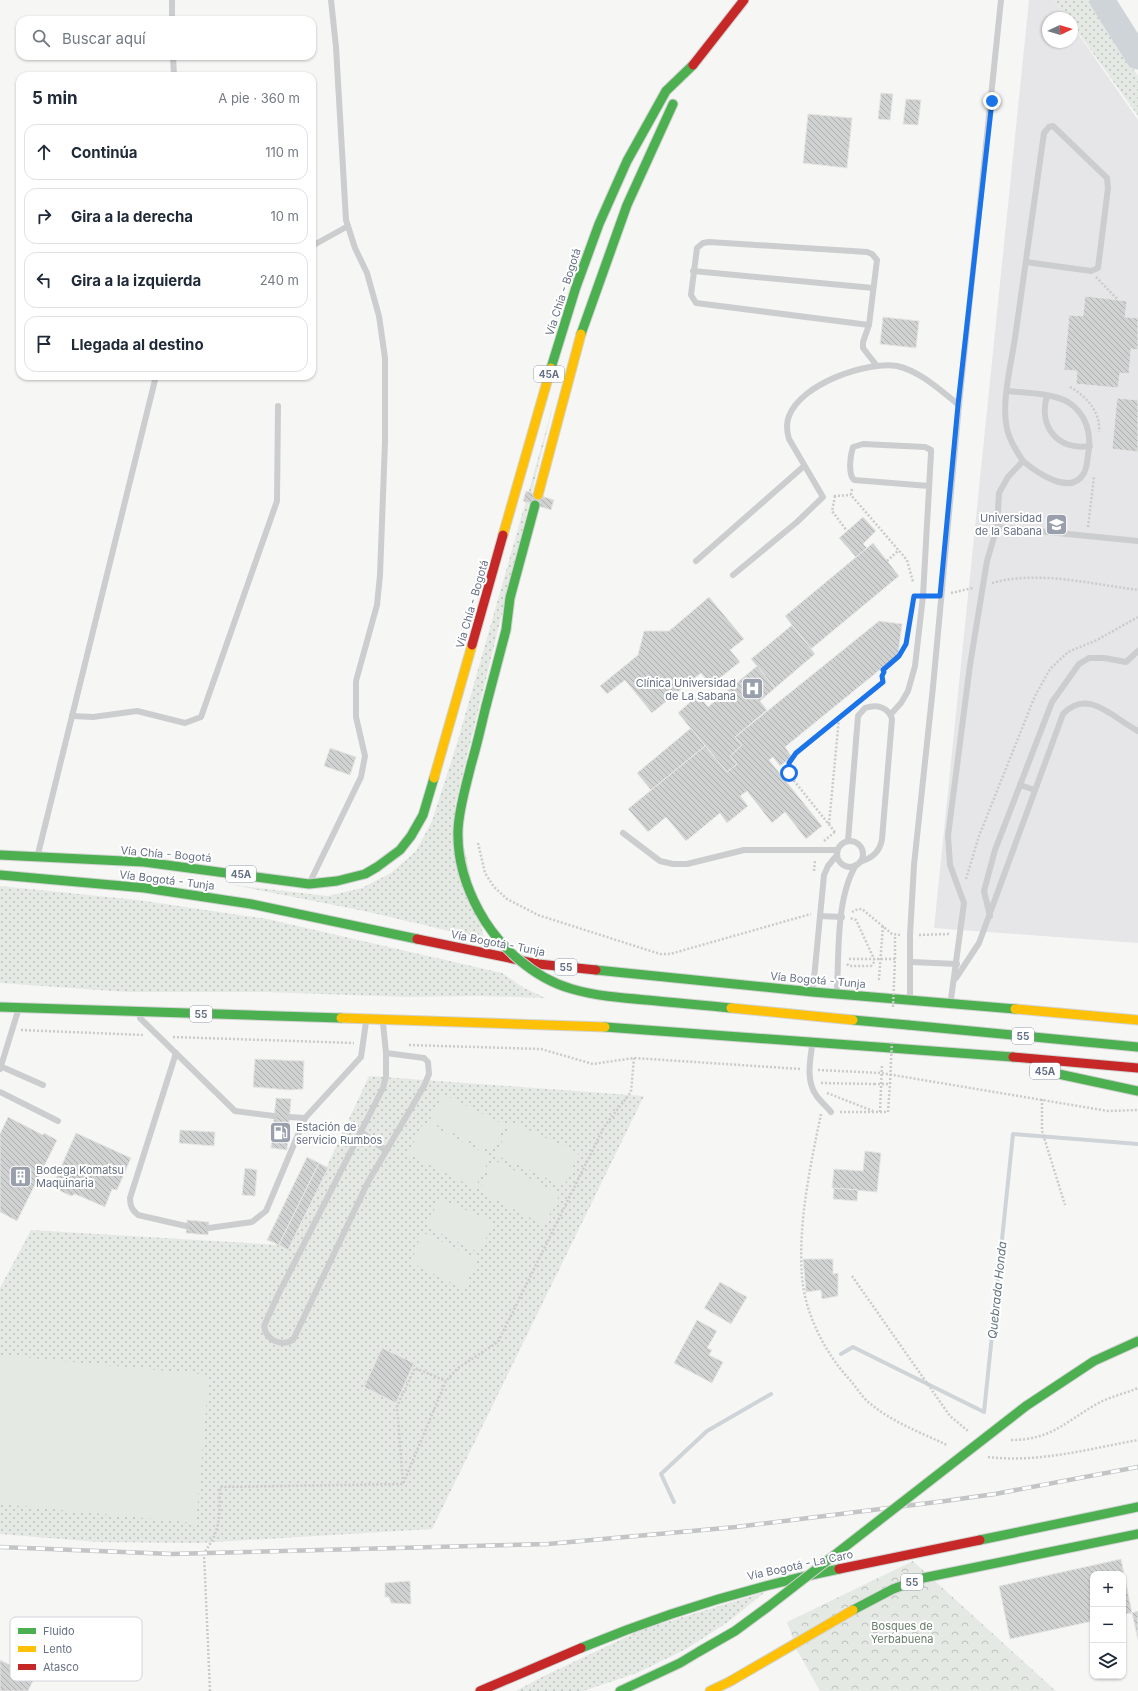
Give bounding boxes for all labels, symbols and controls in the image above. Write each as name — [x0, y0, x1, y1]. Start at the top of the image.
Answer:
north arrow — [1042, 12, 1078, 48]
search box — [16, 16, 316, 60]
icon: search — [30, 27, 52, 49]
text: Buscar aquí — [62, 29, 146, 48]
text: 5 min — [32, 88, 78, 108]
text: A pie · 360 m — [218, 90, 300, 106]
route end — [983, 92, 1001, 110]
icon: ahead — [33, 141, 55, 163]
text: Continúa — [71, 143, 138, 162]
text: 110 m — [265, 144, 299, 160]
icon: right — [33, 205, 55, 227]
text: Gira a la derecha — [71, 207, 193, 226]
text: 10 m — [270, 208, 299, 224]
street label: Vía Chía - Bogotá — [542, 247, 584, 337]
icon: left — [33, 269, 55, 291]
text: Gira a la izquierda — [71, 271, 201, 290]
text: 240 m — [260, 272, 299, 288]
icon: arrive — [33, 333, 55, 355]
text: Llegada al destino — [71, 335, 204, 354]
road number: 45A — [534, 366, 564, 382]
place label: Universidad de la Sabana — [975, 511, 1042, 538]
school or university icon: Universidad de la Sabana — [1044, 511, 1070, 537]
street label: Vía Chía - Bogotá — [453, 558, 491, 650]
place label: Clínica Universidad de La Sabana — [636, 676, 736, 703]
hospital icon: Clínica Universidad de La Sabana — [739, 676, 765, 702]
route start — [780, 764, 798, 782]
street label: Vía Chía - Bogotá — [120, 843, 212, 865]
road number: 45A — [226, 866, 256, 882]
street label: Vía Bogotá - Tunja — [119, 867, 215, 893]
street label: Vía Bogotá - Tunja — [450, 927, 546, 959]
road number: 55 — [555, 959, 577, 975]
street label: Vía Bogotá - Tunja — [770, 969, 866, 991]
road number: 55 — [190, 1006, 212, 1022]
road number: 55 — [1012, 1028, 1034, 1044]
road number: 45A — [1030, 1063, 1060, 1079]
fuel station icon: Estación de servicio Rumbos — [268, 1120, 294, 1146]
place label: Estación de servicio Rumbos — [296, 1120, 383, 1147]
building icon: Bodega Komatsu Maquinaria — [7, 1163, 33, 1189]
place label: Bodega Komatsu Maquinaria — [36, 1163, 124, 1190]
water label: Quebrada Honda — [984, 1240, 1010, 1340]
street label: Vía Bogotá - La Caro — [746, 1547, 855, 1583]
map controls — [1090, 1571, 1126, 1679]
button: + — [1090, 1571, 1126, 1607]
road number: 55 — [901, 1574, 923, 1590]
button: − — [1090, 1607, 1126, 1643]
legend — [10, 1617, 142, 1681]
park label: Bosques de Yerbabuena — [871, 1619, 933, 1646]
text: Fluido — [43, 1624, 75, 1638]
text: Lento — [43, 1642, 73, 1656]
button: layers — [1090, 1643, 1126, 1679]
text: Atasco — [43, 1660, 79, 1674]

